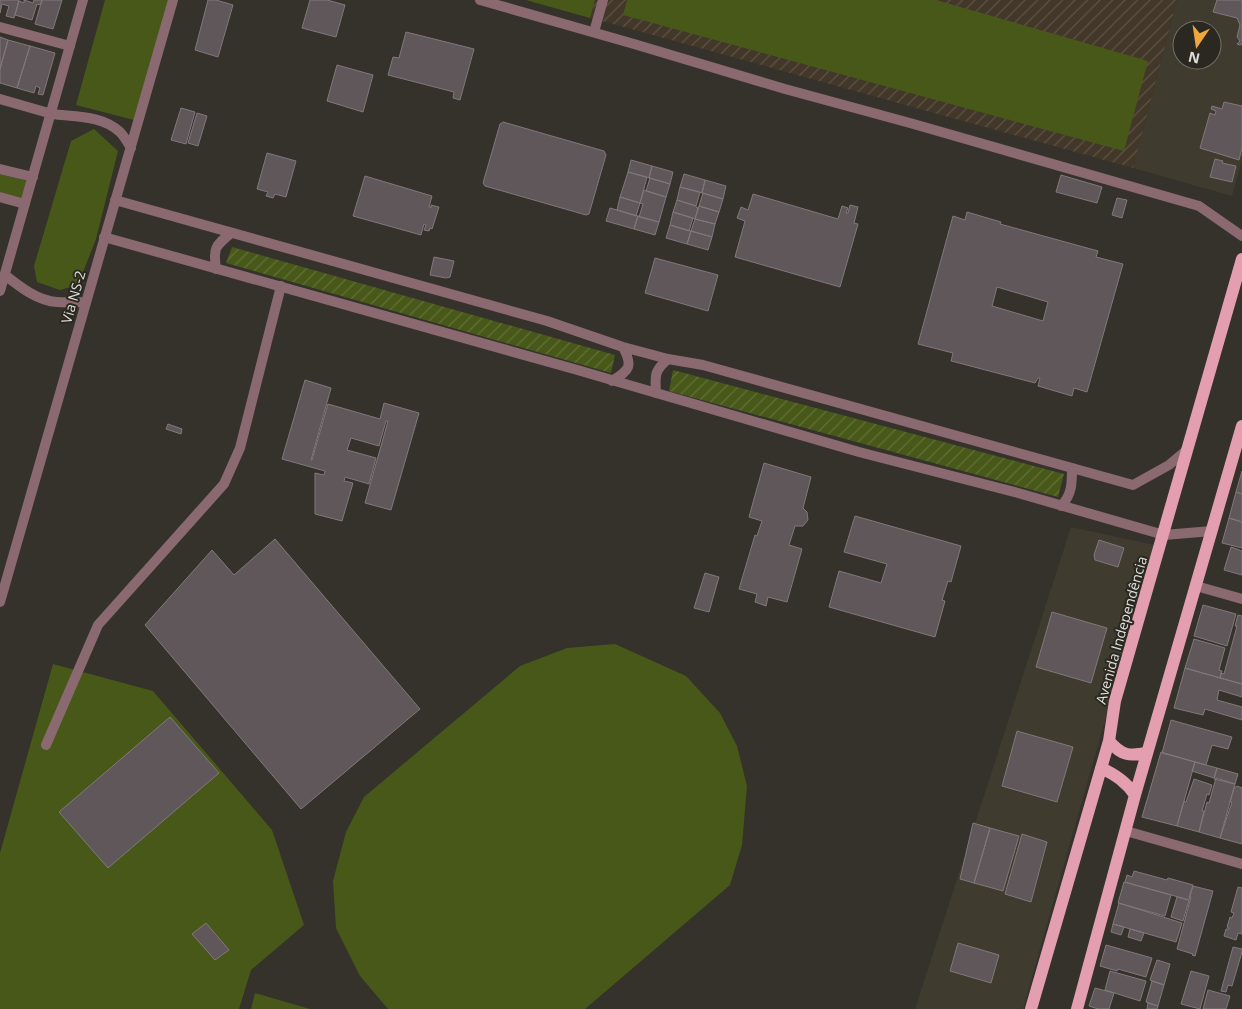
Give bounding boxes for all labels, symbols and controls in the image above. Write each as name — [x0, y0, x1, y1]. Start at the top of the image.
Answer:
north arrow — [1172, 20, 1222, 70]
text: N — [1186, 48, 1202, 69]
street label: Via NS-2 — [56, 268, 90, 326]
street label: Avenida Independência — [1091, 554, 1151, 706]

